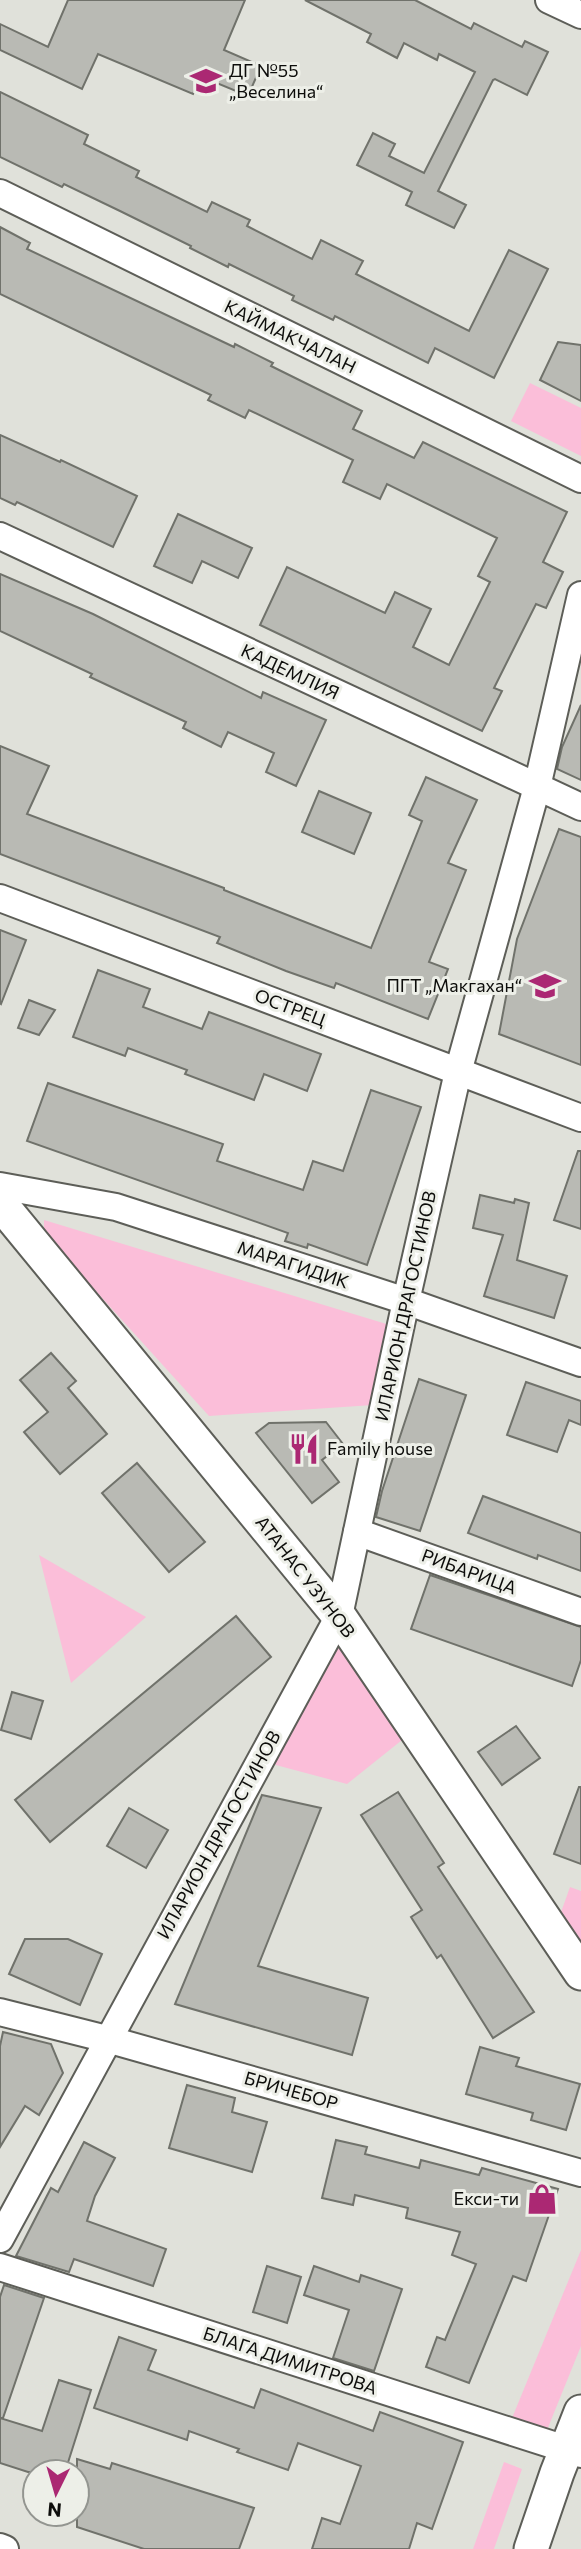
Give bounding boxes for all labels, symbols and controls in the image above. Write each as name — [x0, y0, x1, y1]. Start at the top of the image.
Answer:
place label: ДГ №55 „Веселина“ — [229, 59, 323, 102]
school or university icon: ДГ №55 „Веселина“ — [189, 64, 223, 98]
street label: КАЙМАКЧАЛАН — [221, 295, 360, 378]
street label: КАДЕМЛИЯ — [238, 639, 343, 703]
school or university icon: ПГТ „Макгахан“ — [528, 969, 562, 1003]
place label: ПГТ „Макгахан“ — [386, 974, 522, 996]
street label: ОСТРЕЦ — [252, 983, 329, 1031]
street label: ИЛАРИОН ДРАГОСТИНОВ — [370, 1189, 440, 1423]
street label: МАРАГИДИК — [235, 1236, 352, 1292]
restaurant icon: Family house — [287, 1432, 321, 1466]
place label: Family house — [327, 1437, 433, 1459]
street label: АТАНАС УЗУНОВ — [251, 1511, 360, 1642]
street label: РИБАРИЦА — [419, 1544, 520, 1598]
street label: ИЛАРИОН ДРАГОСТИНОВ — [152, 1727, 285, 1942]
street label: БРИЧЕБОР — [242, 2066, 341, 2114]
shop icon: Екси-ти — [525, 2182, 559, 2216]
place label: Екси-ти — [453, 2187, 519, 2209]
street label: БЛАГА ДИМИТРОВА — [200, 2322, 380, 2399]
north arrow — [21, 2458, 91, 2528]
text: N — [46, 2498, 63, 2523]

